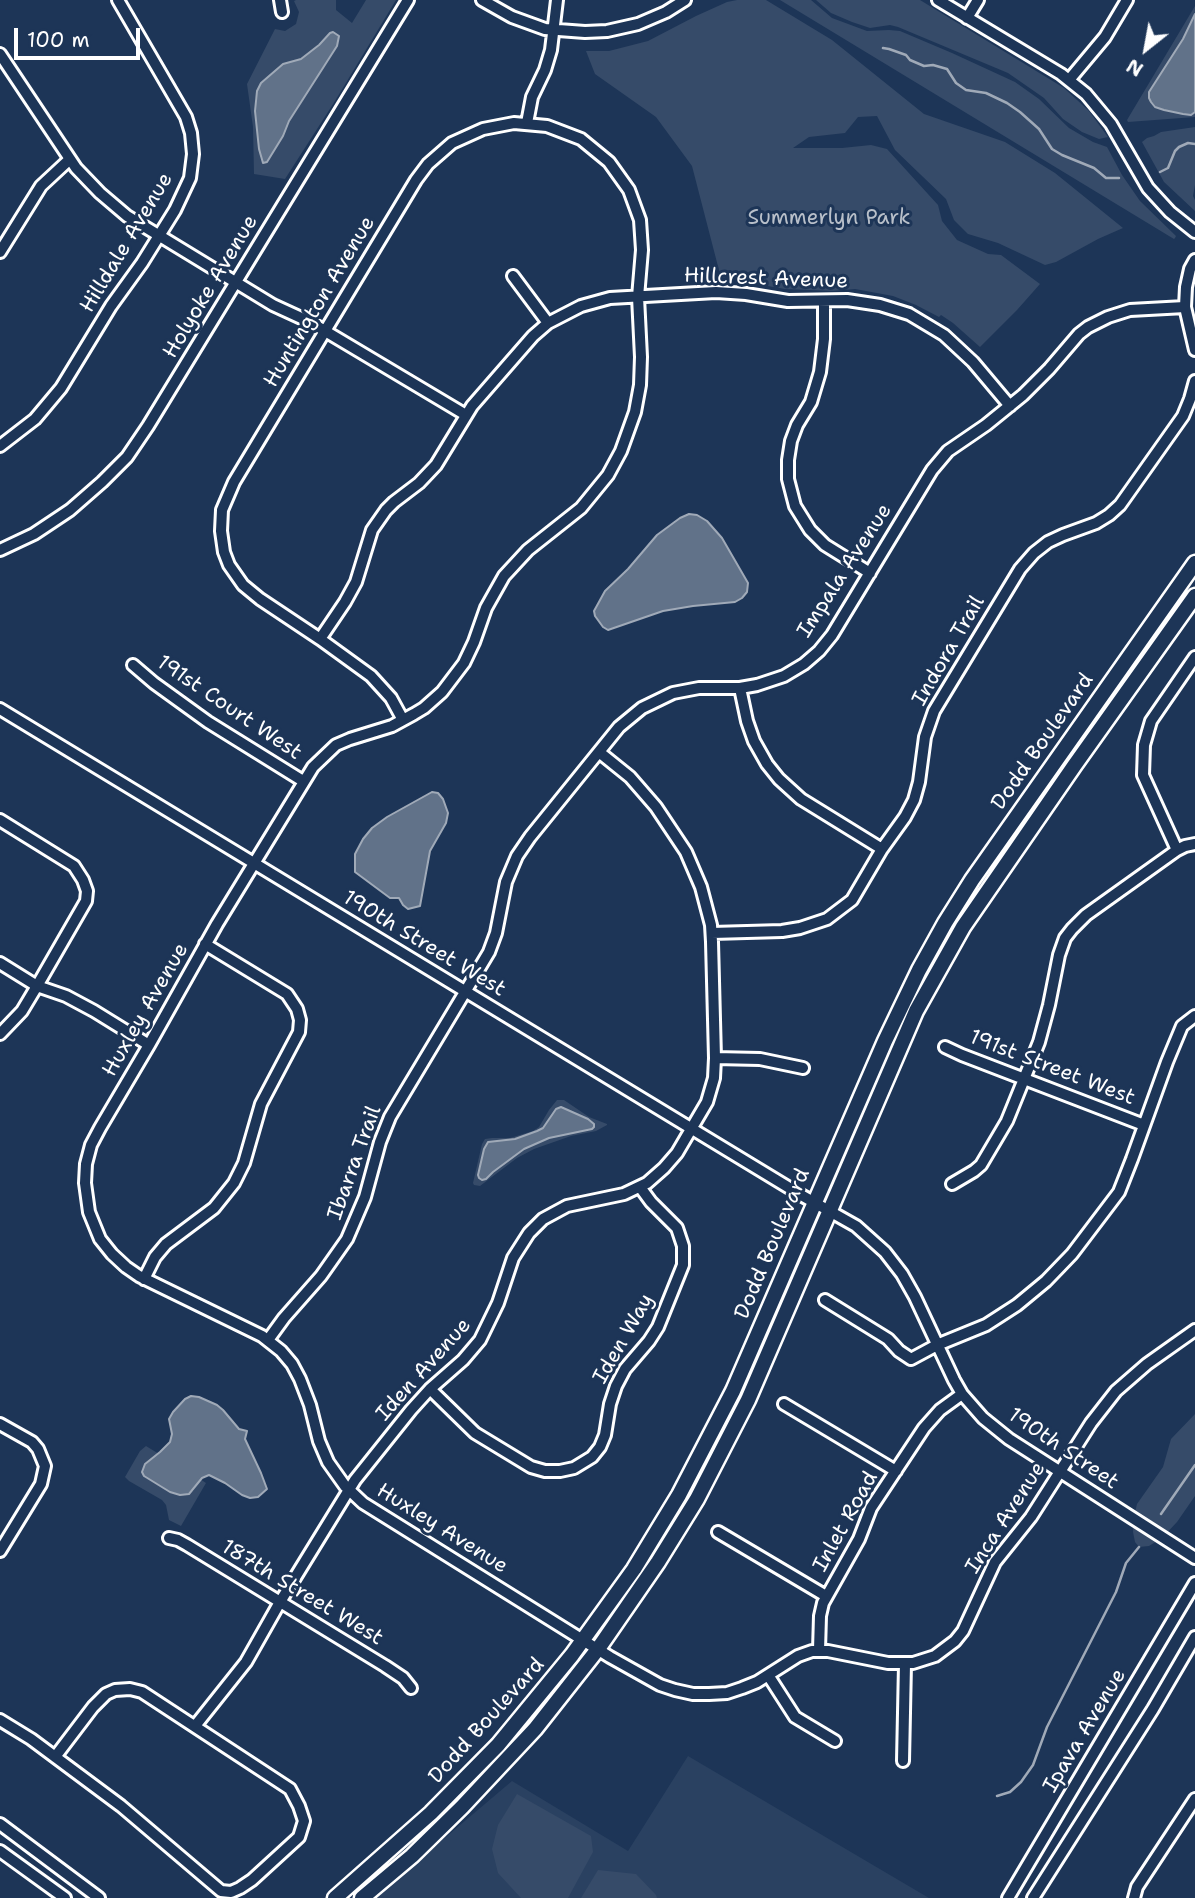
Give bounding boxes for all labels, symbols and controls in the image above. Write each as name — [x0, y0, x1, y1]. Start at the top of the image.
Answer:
scale bar — [18, 14, 144, 58]
north arrow — [1111, 14, 1181, 84]
text: 100 m — [27, 26, 90, 54]
text: N — [1122, 53, 1148, 82]
street label: Hilldale Avenue — [75, 168, 179, 318]
park label: Summerlyn Park — [747, 206, 911, 232]
street label: Holyoke Avenue — [158, 211, 264, 363]
street label: Huntington Avenue — [259, 212, 381, 392]
street label: Hillcrest Avenue — [684, 264, 848, 294]
street label: Impala Avenue — [792, 499, 898, 643]
street label: Indora Trail — [907, 591, 991, 711]
street label: 191st Court West — [152, 650, 306, 766]
street label: Dodd Boulevard — [987, 669, 1099, 815]
street label: 190th Street West — [338, 886, 510, 1002]
street label: Huxley Avenue — [98, 939, 194, 1081]
street label: 191st Street West — [966, 1025, 1138, 1111]
street label: Ibarra Trail — [323, 1103, 387, 1223]
street label: Dodd Boulevard — [730, 1165, 816, 1323]
street label: Iden Way — [588, 1290, 660, 1388]
street label: Iden Avenue — [371, 1313, 477, 1427]
street label: 190th Street — [1003, 1403, 1123, 1495]
street label: Inca Avenue — [961, 1457, 1051, 1579]
street label: Inlet Road — [808, 1467, 884, 1577]
street label: Huxley Avenue — [372, 1479, 512, 1579]
street label: 187th Street West — [216, 1535, 388, 1651]
street label: Dodd Boulevard — [424, 1653, 550, 1789]
street label: Ipava Avenue — [1038, 1664, 1132, 1798]

